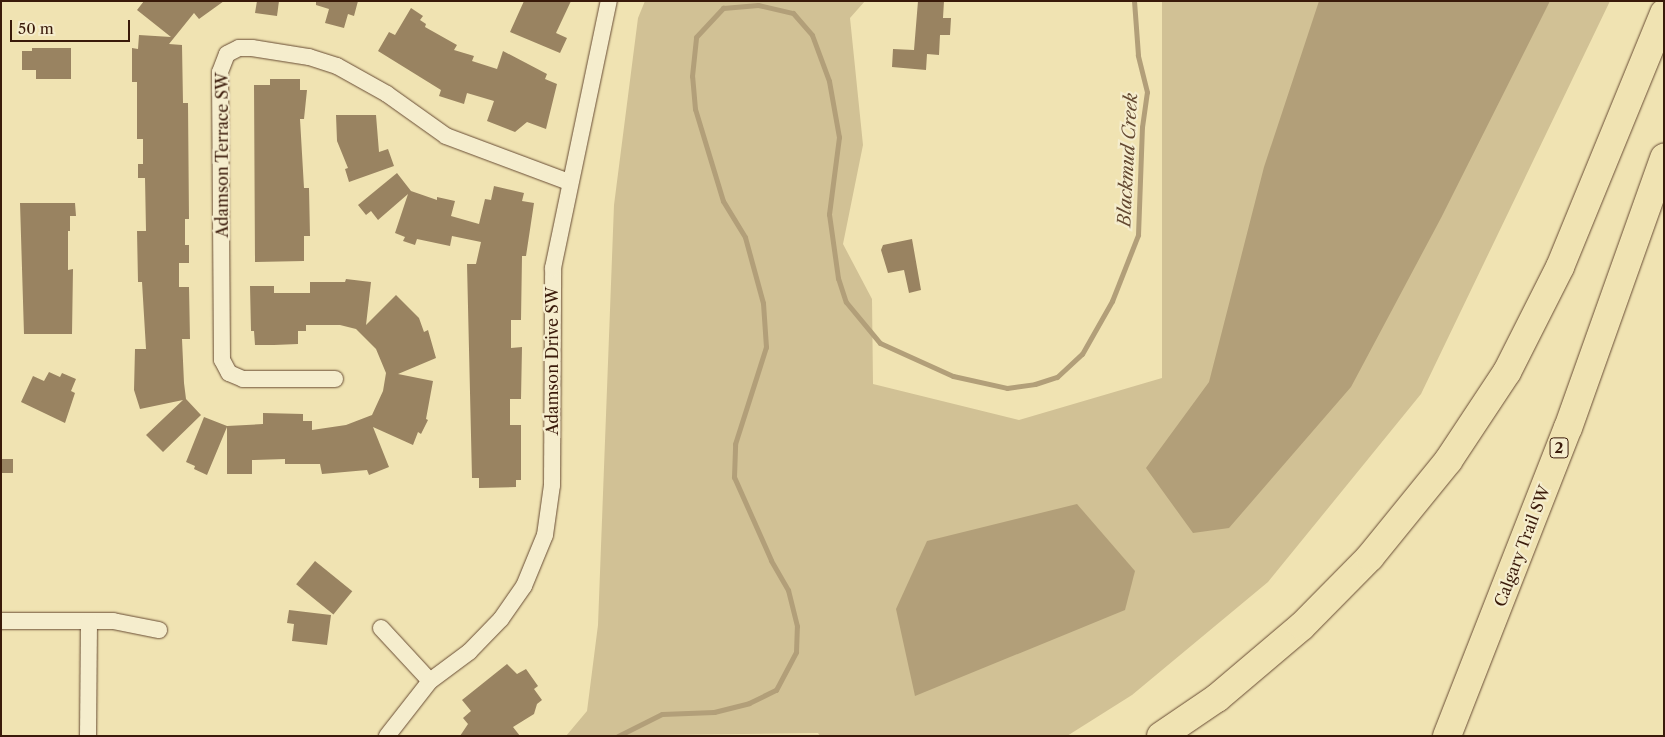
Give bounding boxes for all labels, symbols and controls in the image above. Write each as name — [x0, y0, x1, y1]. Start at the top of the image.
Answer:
scale bar — [12, 10, 132, 42]
text: 50 m — [18, 19, 54, 38]
street label: Adamson Terrace SW — [212, 72, 232, 238]
water label: Blackmud Creek — [1114, 93, 1142, 227]
street label: Adamson Drive SW — [542, 287, 562, 435]
road number: 2 — [1549, 436, 1569, 460]
street label: Calgary Trail SW — [1490, 482, 1554, 610]

